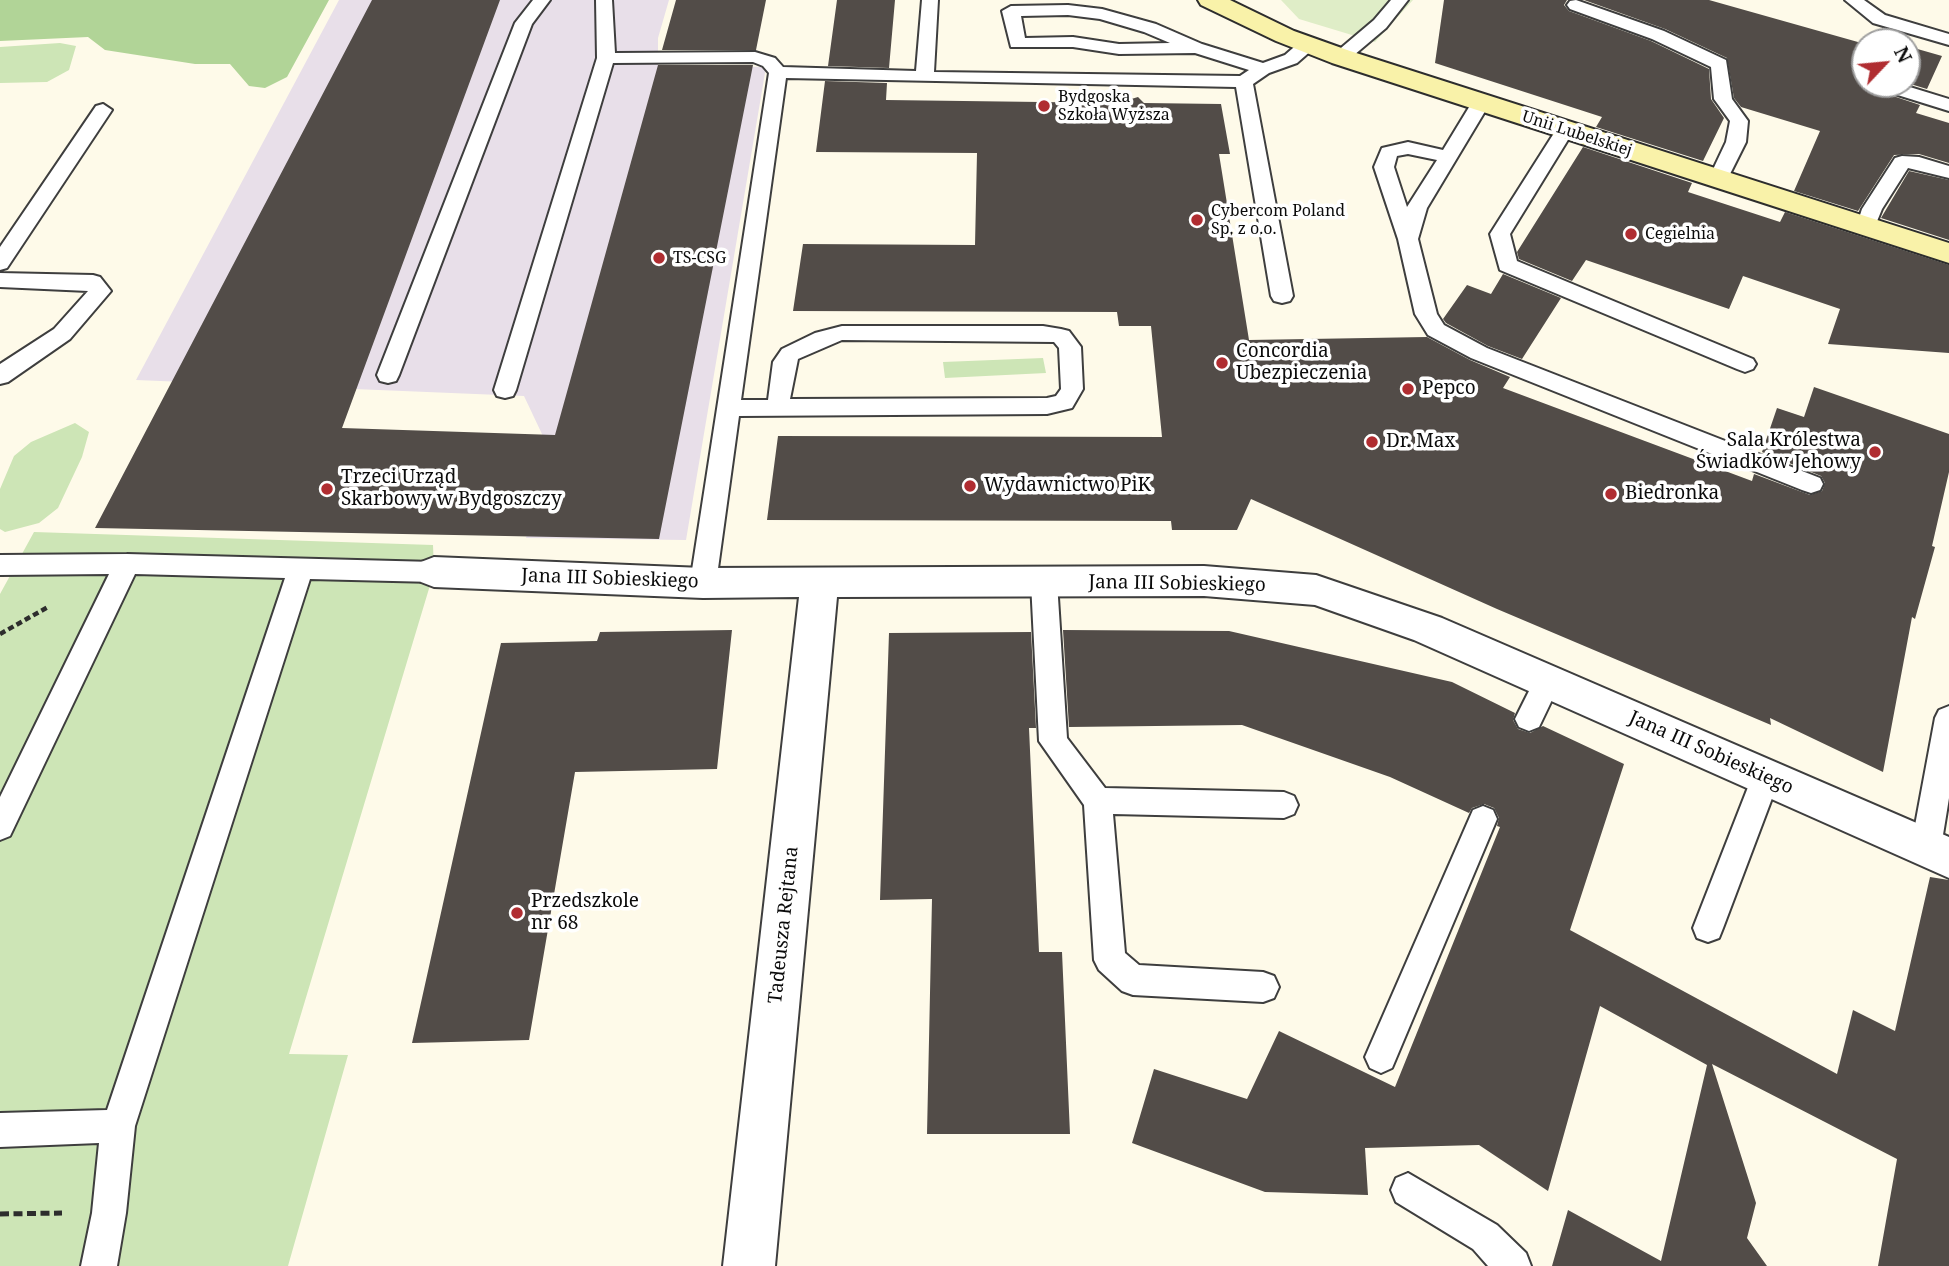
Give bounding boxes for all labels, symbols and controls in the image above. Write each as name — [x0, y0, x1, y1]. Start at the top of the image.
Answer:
north arrow — [1851, 28, 1921, 98]
text: N — [1888, 42, 1918, 67]
place label: Bydgoska Szkoła Wyższa — [1058, 87, 1170, 125]
marker: Bydgoska Szkoła Wyższa — [1036, 98, 1052, 114]
street label: Unii Lubelskiej — [1519, 107, 1635, 161]
place label: Cybercom Poland Sp. z o.o. — [1211, 201, 1345, 239]
marker: Cybercom Poland Sp. z o.o. — [1189, 212, 1205, 228]
place label: Cegielnia — [1645, 224, 1715, 244]
marker: Cegielnia — [1623, 226, 1639, 242]
place label: TS-CSG — [673, 248, 726, 268]
marker: TS-CSG — [651, 250, 667, 266]
place label: Concordia Ubezpieczenia — [1236, 341, 1367, 385]
marker: Concordia Ubezpieczenia — [1214, 355, 1230, 371]
place label: Pepco — [1422, 378, 1476, 400]
marker: Pepco — [1400, 381, 1416, 397]
place label: Sala Królestwa Świadków Jehowy — [1696, 430, 1861, 474]
place label: Dr. Max — [1386, 431, 1455, 453]
marker: Dr. Max — [1364, 434, 1380, 450]
marker: Sala Królestwa Świadków Jehowy — [1867, 444, 1883, 460]
place label: Trzeci Urząd Skarbowy w Bydgoszczy — [341, 467, 562, 511]
place label: Wydawnictwo PiK — [984, 475, 1151, 497]
marker: Wydawnictwo PiK — [962, 478, 978, 494]
marker: Trzeci Urząd Skarbowy w Bydgoszczy — [319, 481, 335, 497]
place label: Biedronka — [1625, 483, 1719, 505]
marker: Biedronka — [1603, 486, 1619, 502]
street label: Jana III Sobieskiego — [521, 565, 699, 593]
street label: Jana III Sobieskiego — [1088, 571, 1266, 597]
street label: Jana III Sobieskiego — [1625, 706, 1797, 800]
street label: Tadeusza Rejtana — [764, 845, 804, 1005]
place label: Przedszkole nr 68 — [531, 891, 639, 935]
marker: Przedszkole nr 68 — [509, 905, 525, 921]

